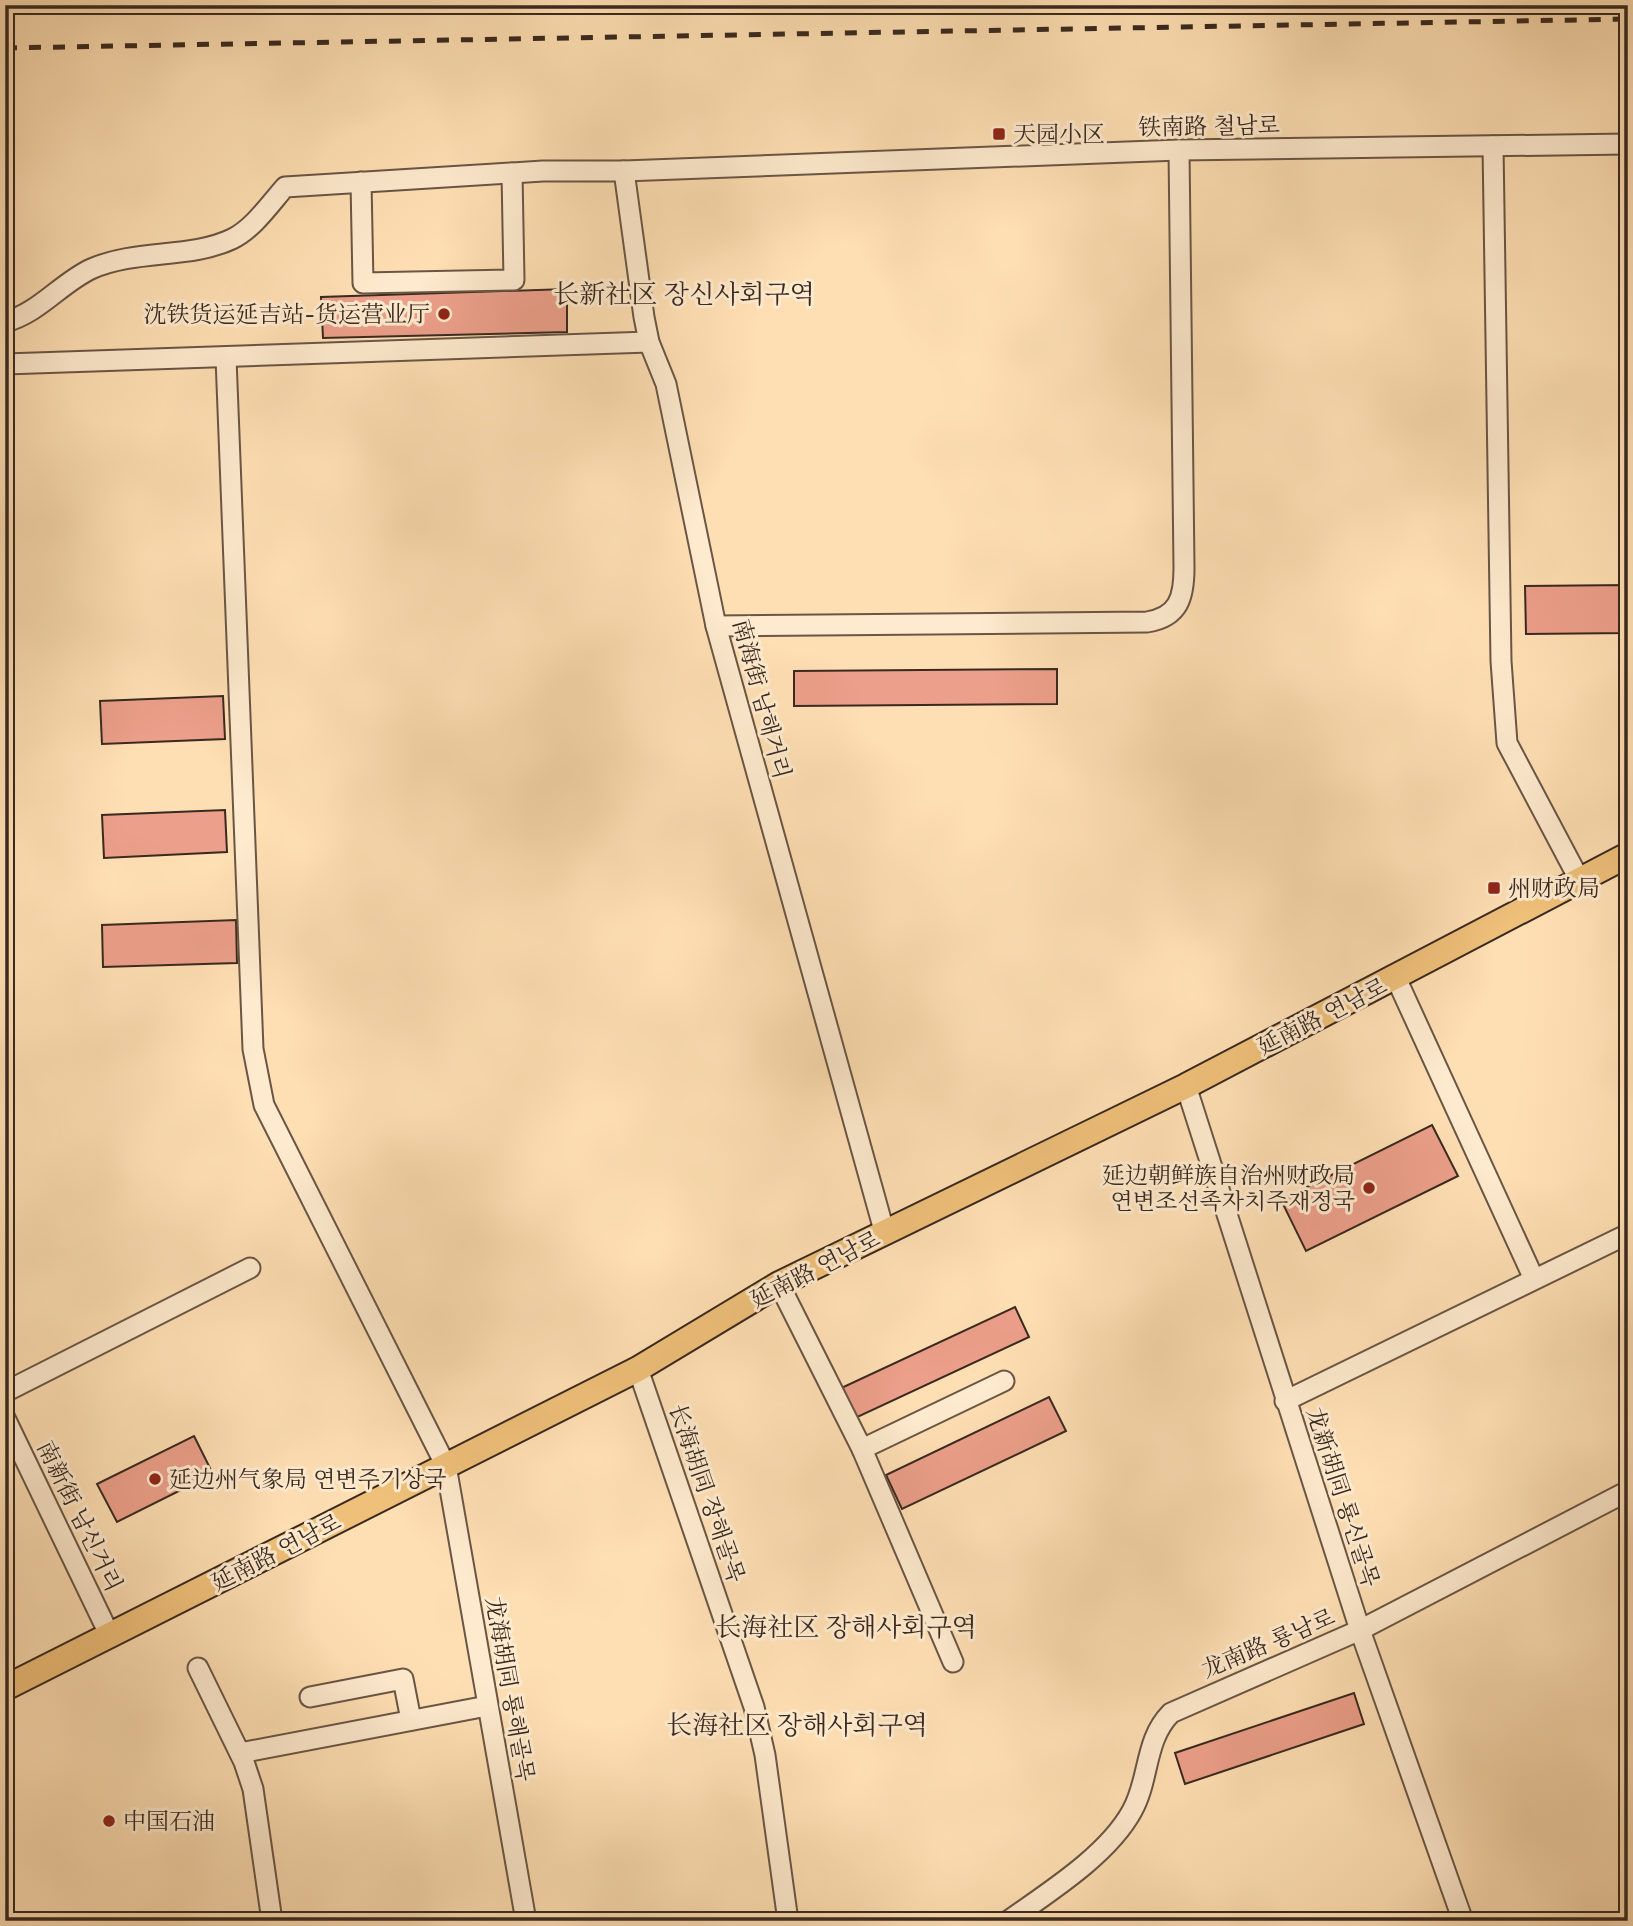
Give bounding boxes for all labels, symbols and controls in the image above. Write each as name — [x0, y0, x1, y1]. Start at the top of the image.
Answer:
street label: 铁南路 철남로 — [1138, 111, 1280, 141]
place label: 天园小区 — [1013, 120, 1105, 148]
marker: 天园小区 — [991, 126, 1007, 142]
district label: 长新社区 장신사회구역 — [553, 278, 815, 310]
place label: 沈铁货运延吉站-货运营业厅 — [143, 300, 430, 328]
marker: 沈铁货运延吉站-货运营业厅 — [436, 306, 452, 322]
street label: 南海街 남해거리 — [727, 616, 797, 782]
place label: 州财政局 — [1508, 874, 1600, 902]
marker: 州财政局 — [1486, 880, 1502, 896]
street label: 延南路 연남로 — [1252, 971, 1392, 1061]
place label: 延边朝鲜族自治州财政局 연변조선족자치주재정국 — [1102, 1161, 1355, 1215]
marker: 延边朝鲜族自治州财政局 연변조선족자치주재정국 — [1361, 1180, 1377, 1196]
street label: 延南路 연남로 — [745, 1224, 885, 1314]
street label: 长海胡同 장해골목 — [663, 1400, 751, 1586]
street label: 龙新胡同 룡신골목 — [1301, 1404, 1385, 1590]
street label: 南新街 남신거리 — [31, 1436, 129, 1596]
place label: 延边州气象局 연변주기상국 — [169, 1465, 446, 1493]
marker: 延边州气象局 연변주기상국 — [147, 1471, 163, 1487]
street label: 延南路 연남로 — [206, 1507, 346, 1597]
street label: 龙海胡同 룡해골목 — [480, 1594, 540, 1784]
street label: 龙南路 룡남로 — [1197, 1602, 1339, 1684]
district label: 长海社区 장해사회구역 — [715, 1611, 977, 1643]
district label: 长海社区 장해사회구역 — [666, 1709, 928, 1741]
place label: 中国石油 — [123, 1807, 215, 1835]
marker: 中国石油 — [101, 1813, 117, 1829]

